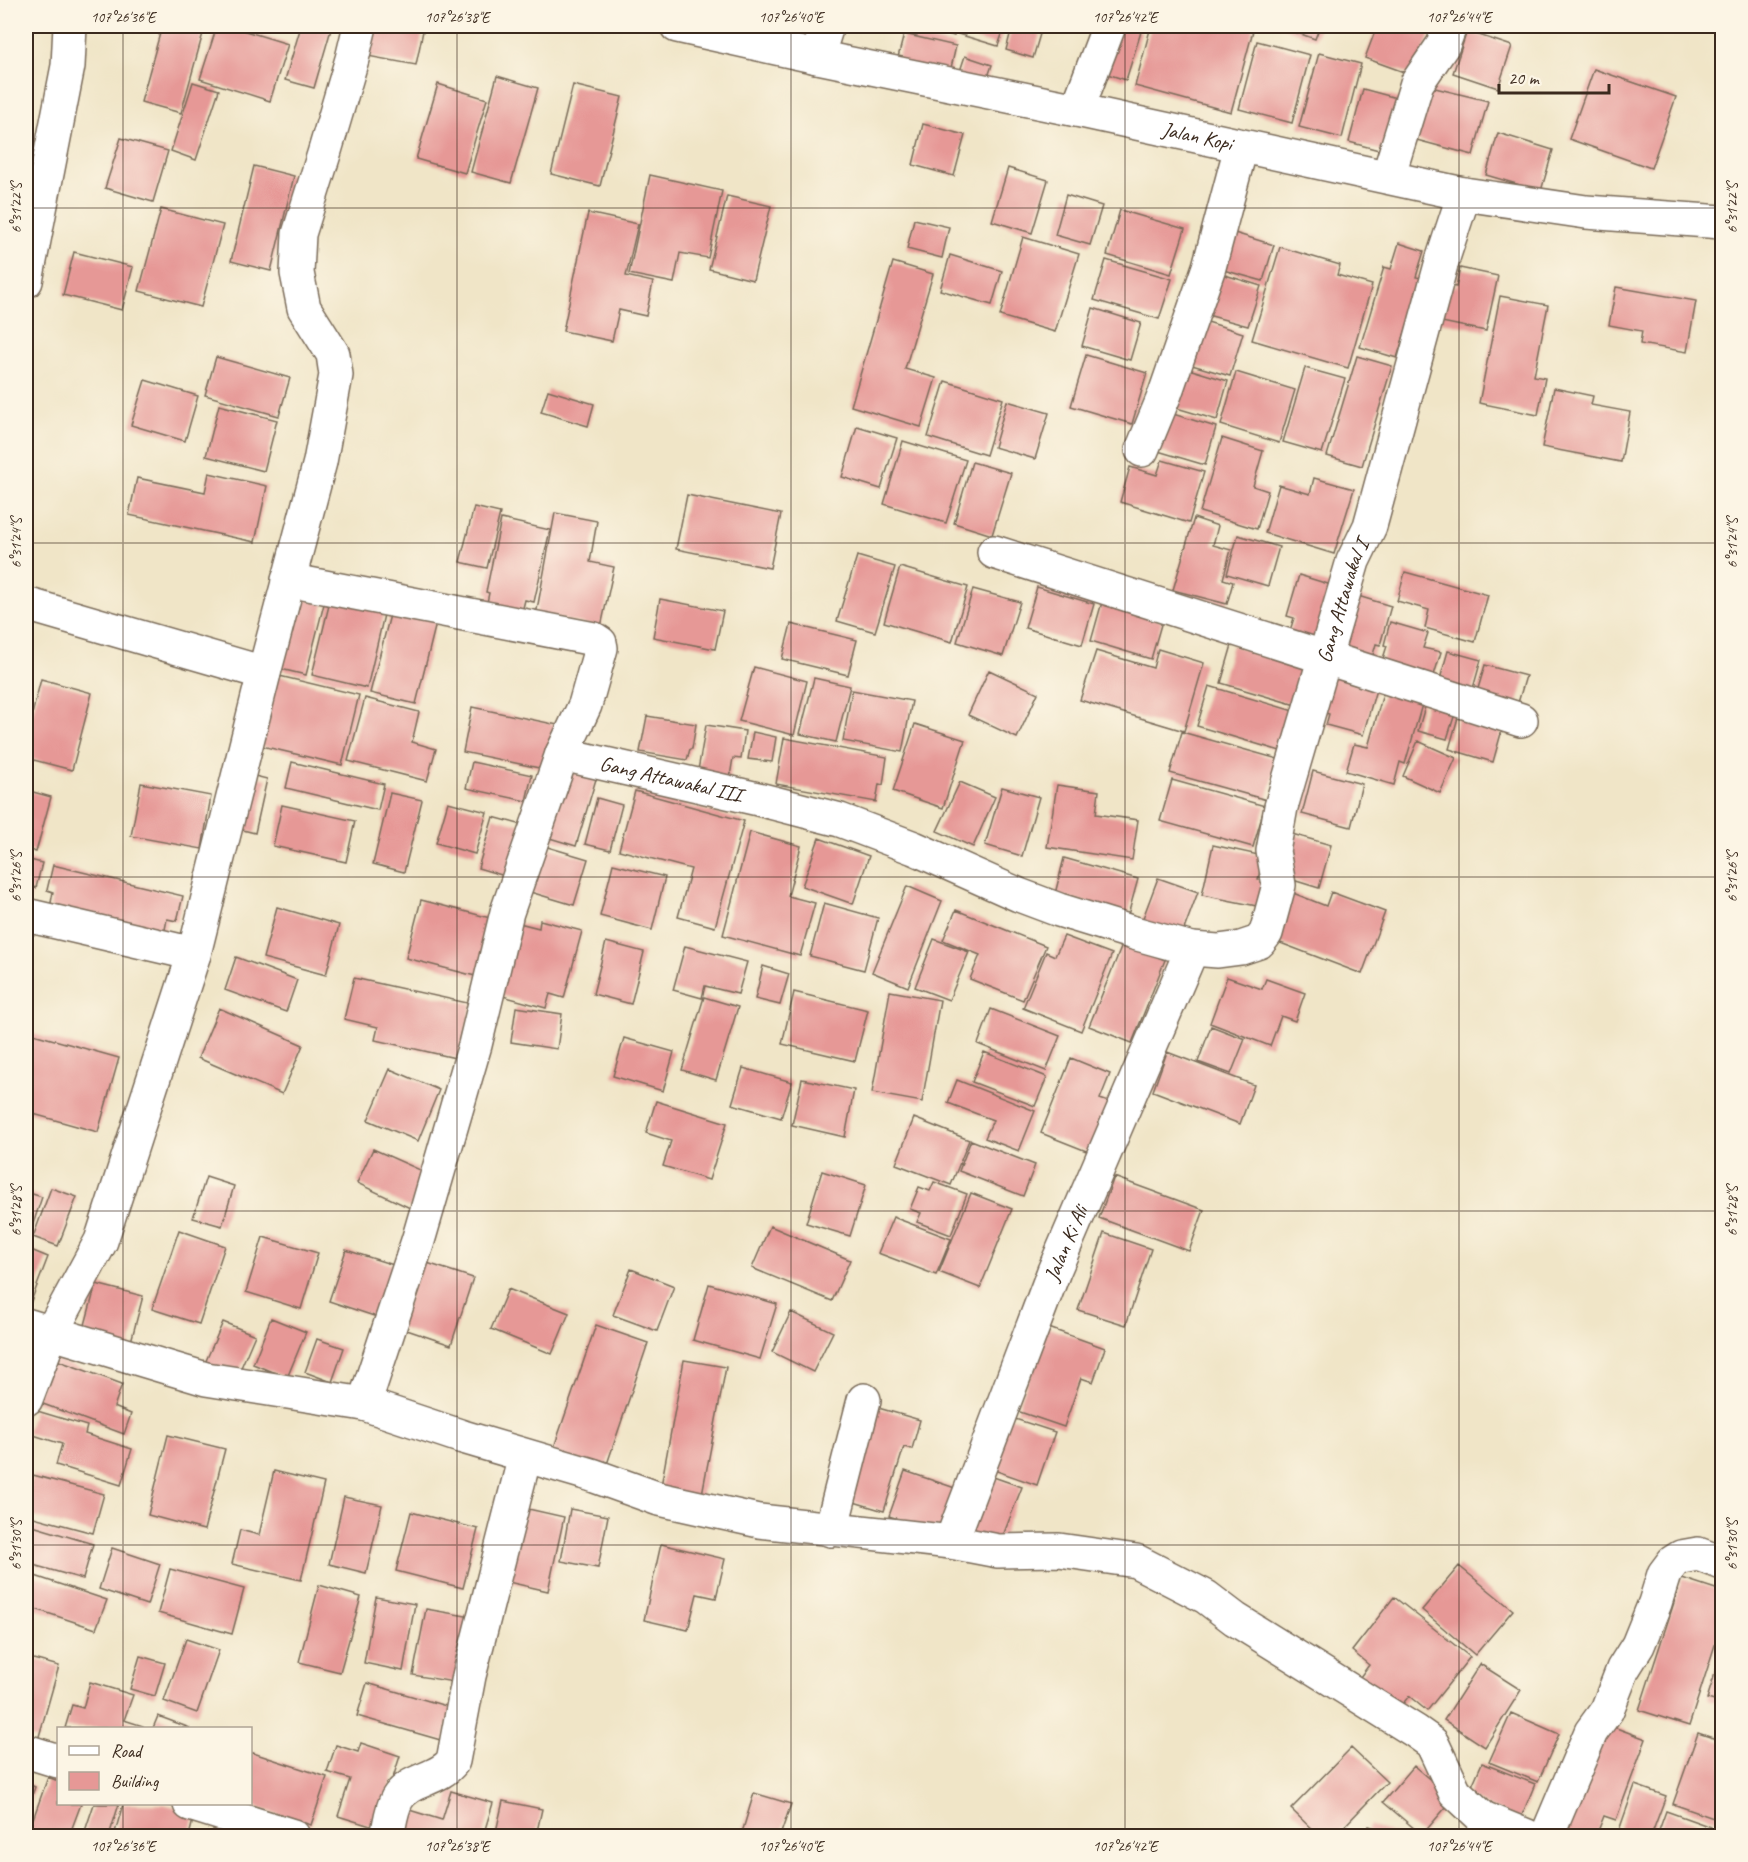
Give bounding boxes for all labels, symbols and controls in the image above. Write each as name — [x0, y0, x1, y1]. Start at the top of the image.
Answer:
text: 107°26'36"E — [91, 8, 157, 27]
text: 107°26'38"E — [425, 8, 491, 27]
text: 107°26'40"E — [759, 8, 825, 27]
text: 107°26'42"E — [1093, 8, 1159, 27]
text: 107°26'44"E — [1427, 8, 1493, 27]
scale bar — [1499, 57, 1608, 95]
text: 20 m — [1508, 67, 1541, 89]
street label: Jalan Kopi — [1159, 116, 1238, 157]
text: 6°31'22"S — [7, 180, 26, 233]
text: 6°31'22"S — [1723, 180, 1742, 233]
text: 6°31'24"S — [7, 515, 26, 568]
text: 6°31'24"S — [1723, 515, 1742, 568]
street label: Gang Attawakal I — [1311, 531, 1376, 666]
street label: Gang Attawakal III — [597, 750, 749, 809]
text: 6°31'26"S — [7, 849, 26, 902]
text: 6°31'26"S — [1723, 849, 1742, 902]
text: 6°31'28"S — [7, 1183, 26, 1236]
text: 6°31'28"S — [1723, 1183, 1742, 1236]
street label: Jalan Ki Ali — [1038, 1199, 1095, 1286]
text: 6°31'30"S — [7, 1517, 26, 1570]
text: 6°31'30"S — [1723, 1517, 1742, 1570]
legend — [57, 1727, 252, 1805]
text: Road — [111, 1740, 144, 1762]
text: Building — [111, 1770, 160, 1792]
text: 107°26'36"E — [91, 1837, 157, 1856]
text: 107°26'38"E — [425, 1837, 491, 1856]
text: 107°26'40"E — [759, 1837, 825, 1856]
text: 107°26'42"E — [1093, 1837, 1159, 1856]
text: 107°26'44"E — [1427, 1837, 1493, 1856]

